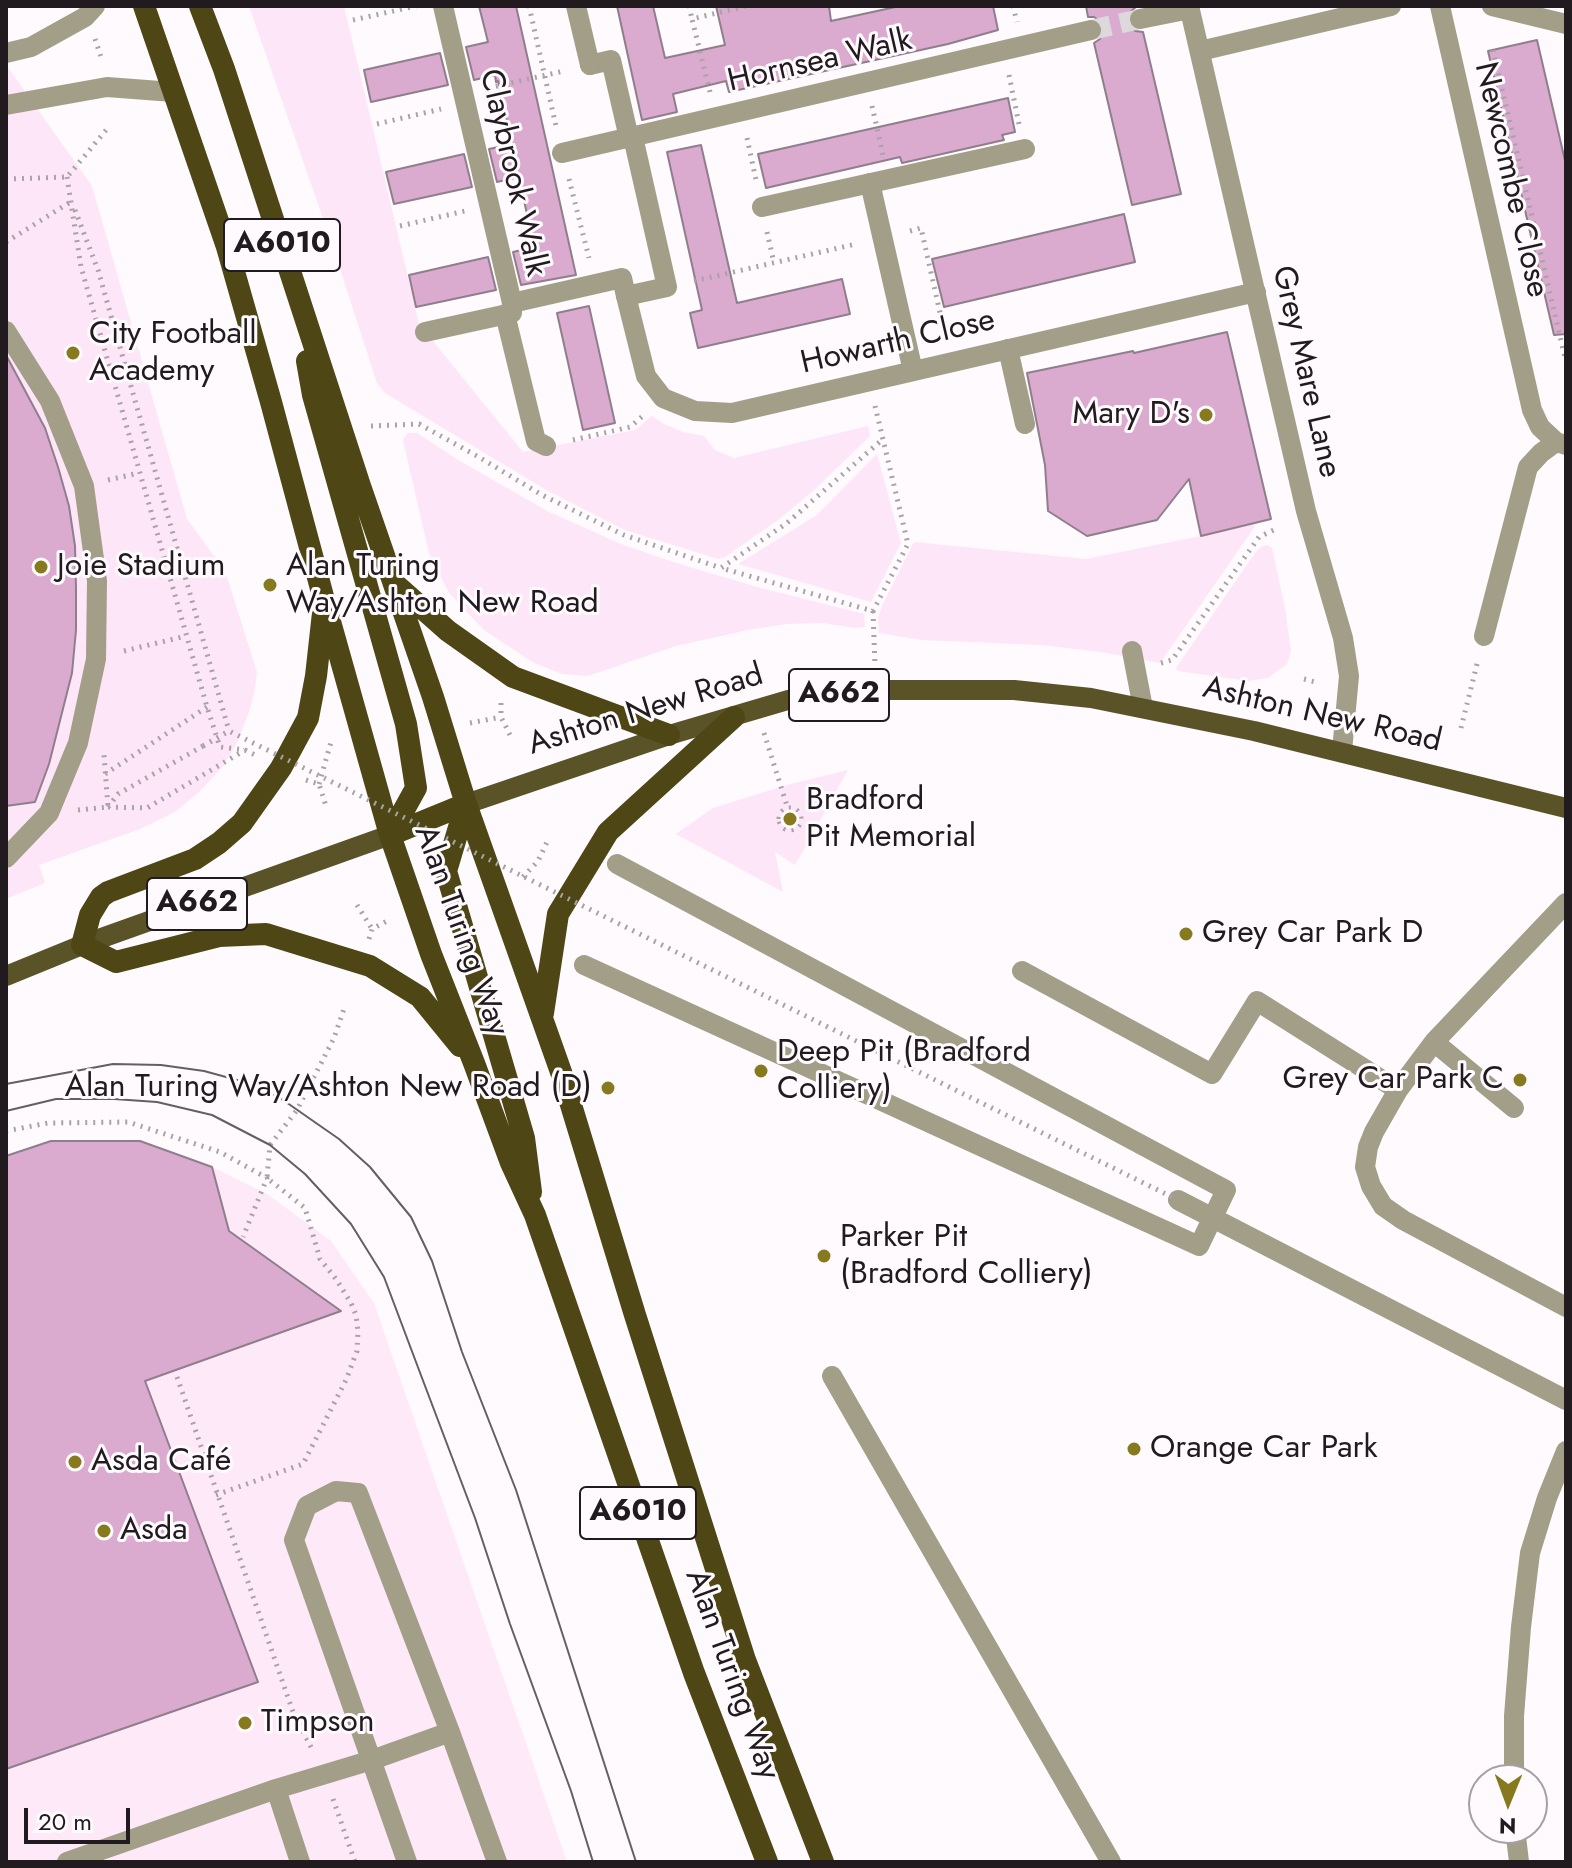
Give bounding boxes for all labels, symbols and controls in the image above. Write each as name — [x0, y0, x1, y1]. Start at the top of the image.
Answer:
street label: Hornsea Walk — [724, 22, 916, 102]
street label: Newcombe Close — [1464, 59, 1556, 301]
street label: Claybrook Walk — [470, 66, 554, 280]
road number: A6010 — [224, 219, 340, 271]
street label: Grey Mare Lane — [1262, 262, 1348, 482]
street label: Howarth Close — [797, 302, 999, 384]
place label: City Football Academy — [89, 316, 257, 391]
marker: City Football Academy — [64, 344, 82, 362]
place label: Mary D's — [1072, 396, 1190, 434]
marker: Mary D's — [1197, 406, 1215, 424]
place label: Joie Stadium — [57, 548, 225, 586]
place label: Alan Turing Way/Ashton New Road — [286, 548, 599, 623]
marker: Joie Stadium — [32, 558, 50, 576]
marker: Alan Turing Way/Ashton New Road — [261, 576, 279, 594]
street label: Ashton New Road — [524, 657, 768, 765]
road number: A662 — [789, 669, 889, 721]
street label: Ashton New Road — [1199, 670, 1445, 762]
place label: Bradford Pit Memorial — [806, 782, 976, 857]
marker: Bradford Pit Memorial — [781, 810, 799, 828]
street label: Alan Turing Way — [404, 821, 516, 1041]
road number: A662 — [147, 878, 247, 930]
place label: Grey Car Park D — [1202, 915, 1423, 953]
marker: Grey Car Park D — [1177, 925, 1195, 943]
place label: Deep Pit (Bradford Colliery) — [777, 1034, 1031, 1109]
place label: Grey Car Park C — [1283, 1061, 1504, 1099]
marker: Deep Pit (Bradford Colliery) — [752, 1062, 770, 1080]
place label: Alan Turing Way/Ashton New Road (D) — [65, 1069, 592, 1107]
marker: Grey Car Park C — [1511, 1071, 1529, 1089]
marker: Alan Turing Way/Ashton New Road (D) — [599, 1079, 617, 1097]
place label: Parker Pit (Bradford Colliery) — [840, 1219, 1093, 1294]
marker: Parker Pit (Bradford Colliery) — [815, 1247, 833, 1265]
place label: Orange Car Park — [1150, 1430, 1378, 1468]
marker: Orange Car Park — [1125, 1440, 1143, 1458]
place label: Asda Café — [91, 1443, 231, 1481]
marker: Asda Café — [66, 1453, 84, 1471]
road number: A6010 — [580, 1487, 696, 1539]
place label: Asda — [120, 1512, 188, 1550]
marker: Asda — [95, 1522, 113, 1540]
street label: Alan Turing Way — [675, 1565, 787, 1785]
place label: Timpson — [261, 1704, 375, 1742]
marker: Timpson — [236, 1714, 254, 1732]
north arrow — [1468, 1764, 1548, 1844]
scale bar — [28, 1792, 134, 1842]
text: 20 m — [38, 1804, 92, 1839]
text: N — [1499, 1810, 1517, 1842]

